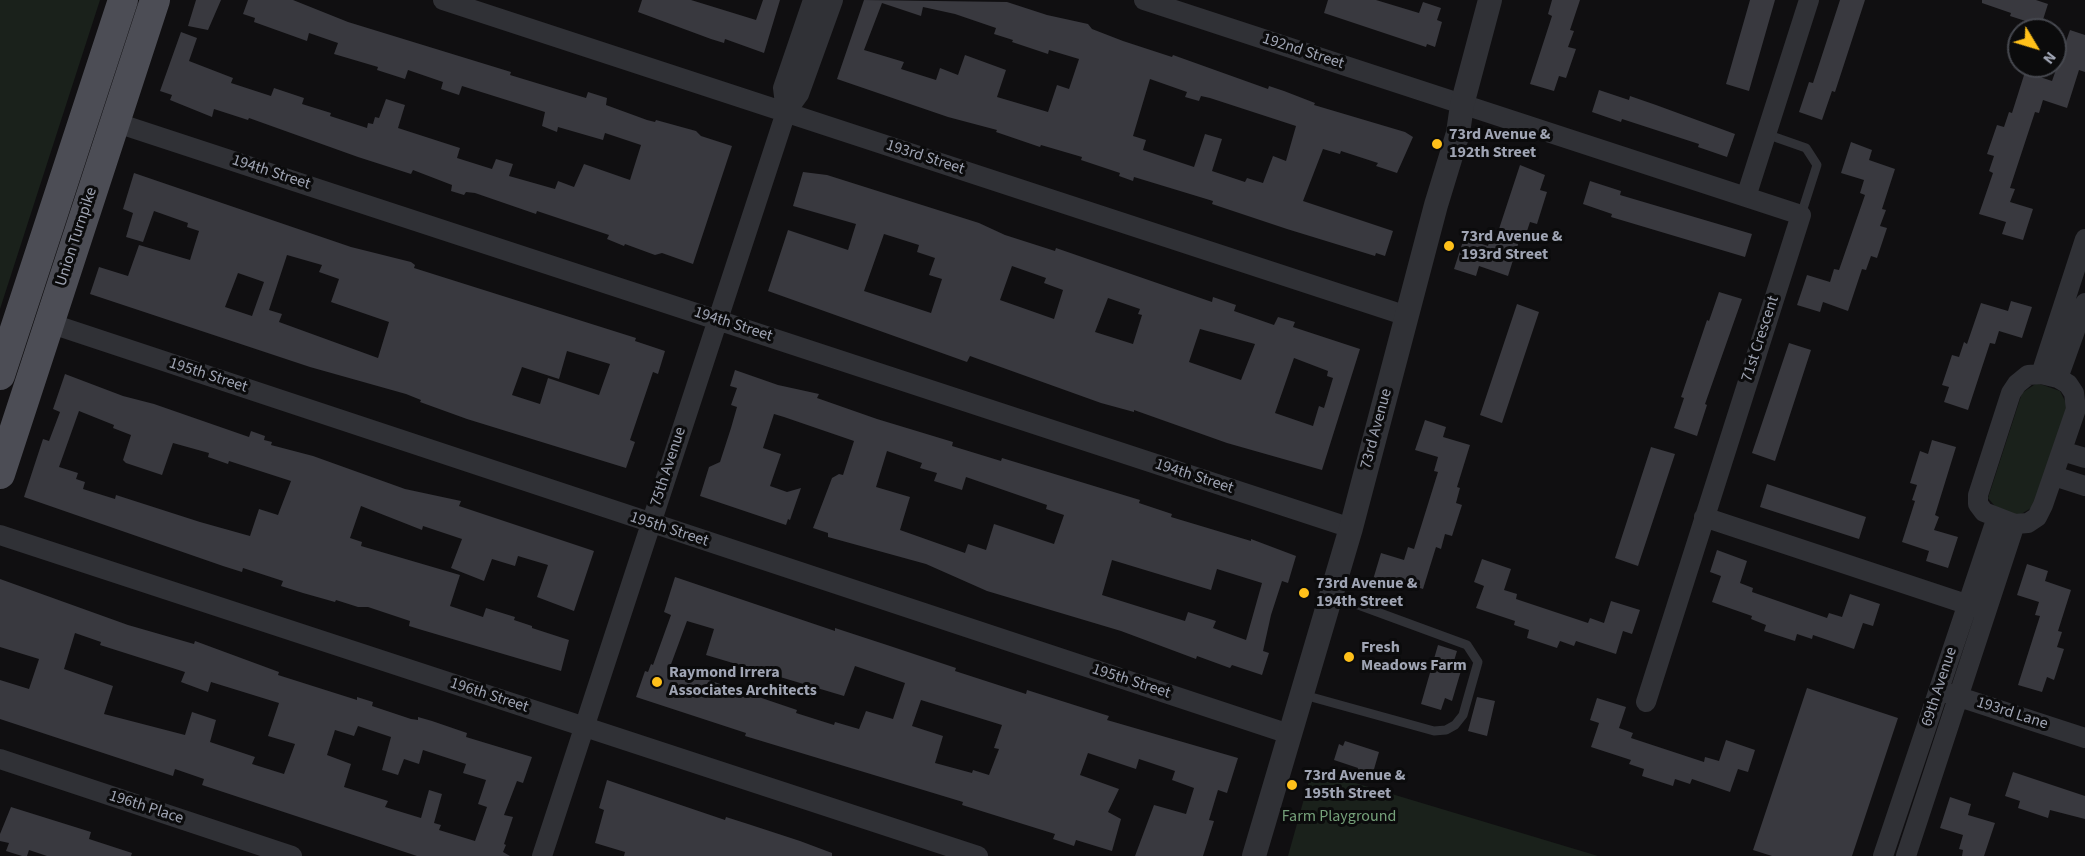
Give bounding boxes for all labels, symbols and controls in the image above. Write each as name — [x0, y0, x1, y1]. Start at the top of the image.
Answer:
north arrow — [2007, 18, 2067, 78]
street label: 192nd Street — [1260, 30, 1346, 74]
text: N — [2038, 47, 2062, 69]
place label: 73rd Avenue & 192th Street — [1449, 125, 1550, 163]
street label: 193rd Street — [883, 136, 967, 180]
marker: 73rd Avenue & 192th Street — [1430, 137, 1444, 151]
street label: 194th Street — [229, 151, 313, 195]
street label: Union Turnpike — [52, 185, 102, 289]
place label: 73rd Avenue & 193rd Street — [1461, 227, 1562, 265]
marker: 73rd Avenue & 193rd Street — [1442, 239, 1456, 253]
street label: 71st Crescent — [1738, 294, 1784, 384]
street label: 194th Street — [691, 303, 775, 347]
street label: 195th Street — [166, 354, 250, 398]
street label: 73rd Avenue — [1357, 387, 1397, 471]
street label: 75th Avenue — [647, 425, 691, 509]
street label: 194th Street — [1152, 455, 1236, 499]
street label: 195th Street — [627, 508, 711, 552]
place label: 73rd Avenue & 194th Street — [1316, 574, 1417, 612]
marker: 73rd Avenue & 194th Street — [1297, 586, 1311, 600]
place label: Fresh Meadows Farm — [1361, 638, 1467, 676]
street label: 69th Avenue — [1918, 645, 1962, 729]
marker: Fresh Meadows Farm — [1342, 650, 1356, 664]
street label: 195th Street — [1089, 660, 1173, 704]
place label: Raymond Irrera Associates Architects — [669, 663, 817, 701]
street label: 196th Street — [447, 674, 531, 718]
marker: Raymond Irrera Associates Architects — [650, 675, 664, 689]
street label: 193rd Lane — [1974, 693, 2050, 735]
place label: 73rd Avenue & 195th Street — [1304, 766, 1405, 804]
marker: 73rd Avenue & 195th Street — [1285, 778, 1299, 792]
street label: 196th Place — [106, 787, 186, 829]
park label: Farm Playground — [1282, 807, 1396, 827]

